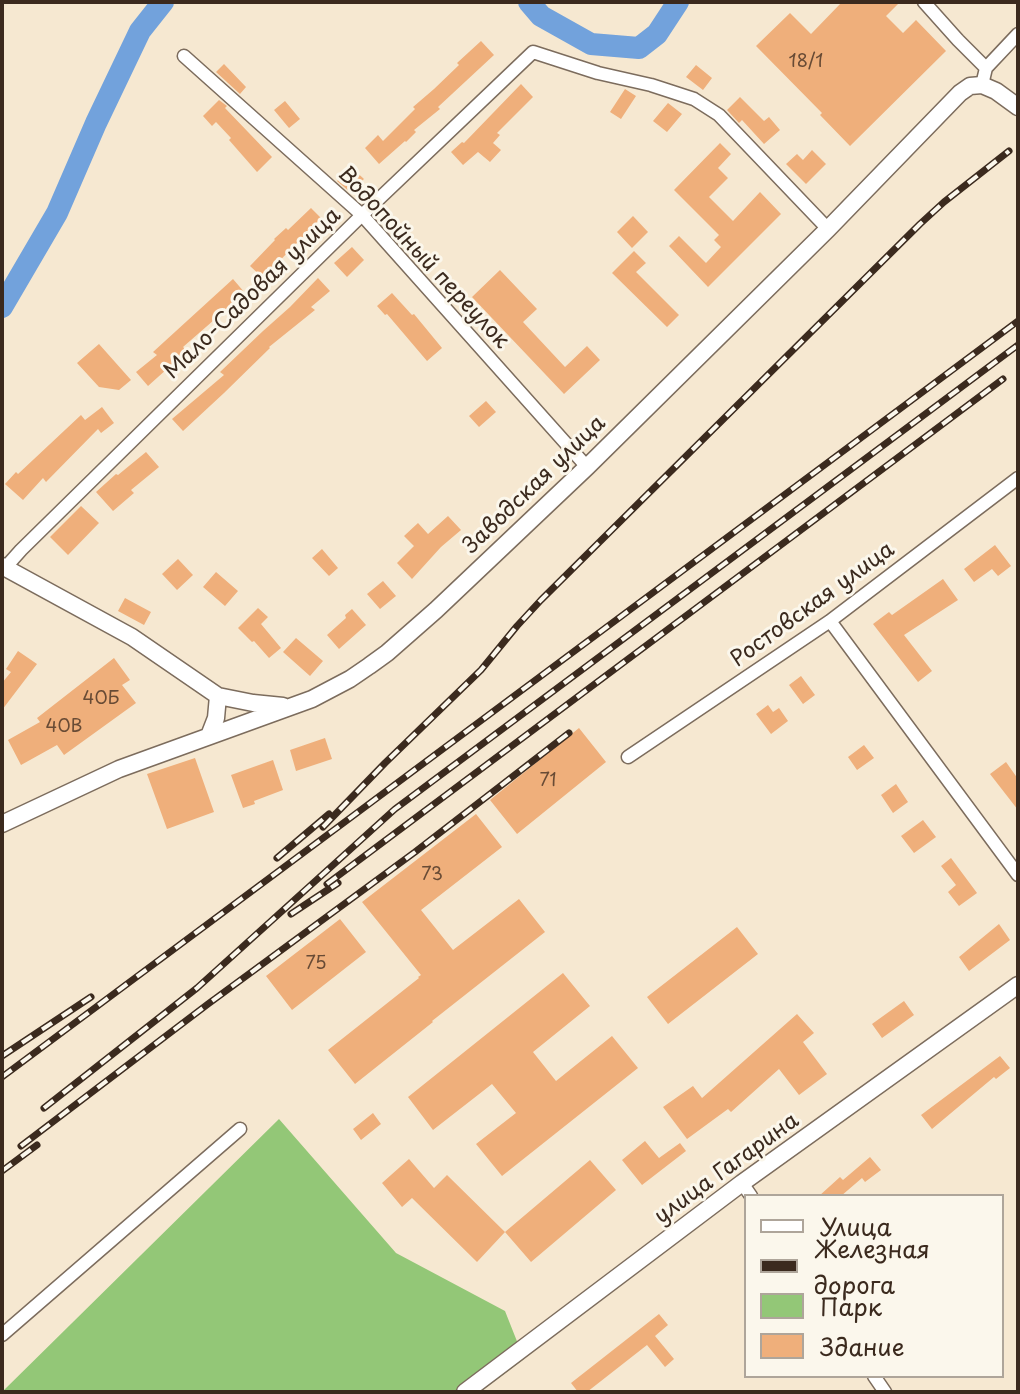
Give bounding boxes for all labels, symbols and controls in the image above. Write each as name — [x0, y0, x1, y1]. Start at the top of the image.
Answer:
house number: 18/1 — [789, 51, 823, 73]
street label: Водопойный переулок — [332, 162, 514, 354]
street label: Мало-Садовая улица — [159, 203, 347, 385]
street label: Заводская улица — [458, 410, 612, 560]
street label: Ростовская улица — [726, 537, 900, 673]
house number: 40Б — [83, 688, 119, 710]
house number: 40В — [46, 716, 82, 738]
house number: 71 — [540, 770, 556, 792]
house number: 73 — [421, 864, 443, 886]
house number: 75 — [306, 953, 326, 975]
street label: улица Гагарина — [650, 1108, 804, 1230]
legend — [744, 1194, 1004, 1378]
text: Улица — [820, 1208, 892, 1244]
text: Железная дорога — [814, 1230, 930, 1302]
text: Парк — [820, 1288, 882, 1324]
text: Здание — [820, 1328, 905, 1364]

